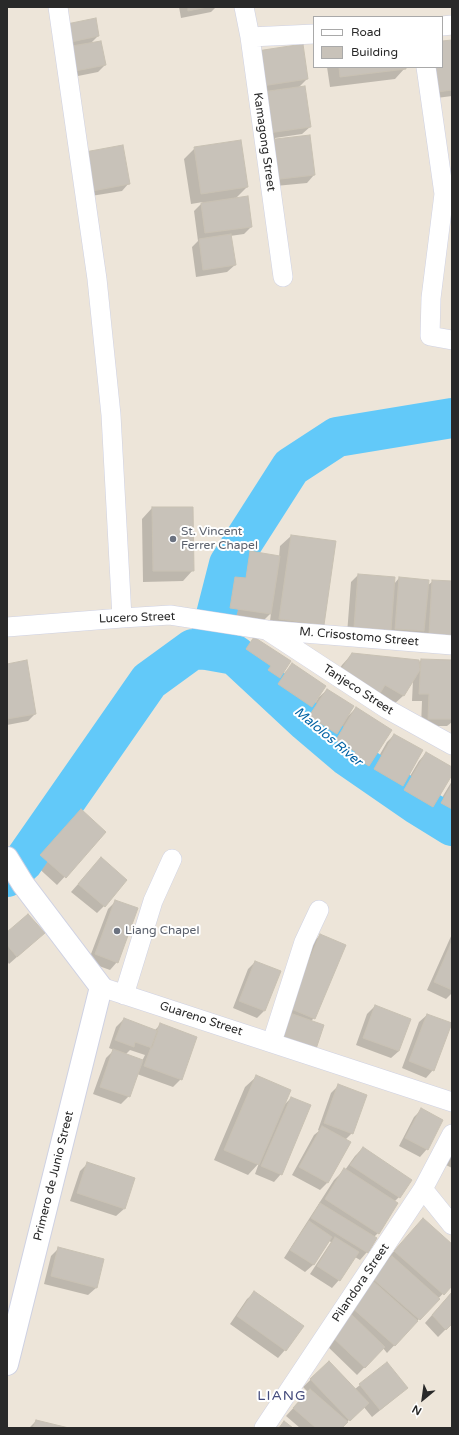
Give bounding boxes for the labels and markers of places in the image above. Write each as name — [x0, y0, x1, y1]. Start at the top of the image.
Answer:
place label: St. Vincent Ferrer Chapel — [181, 525, 258, 553]
marker: St. Vincent Ferrer Chapel — [168, 534, 178, 544]
place label: Liang Chapel — [125, 924, 199, 938]
marker: Liang Chapel — [112, 926, 122, 936]

